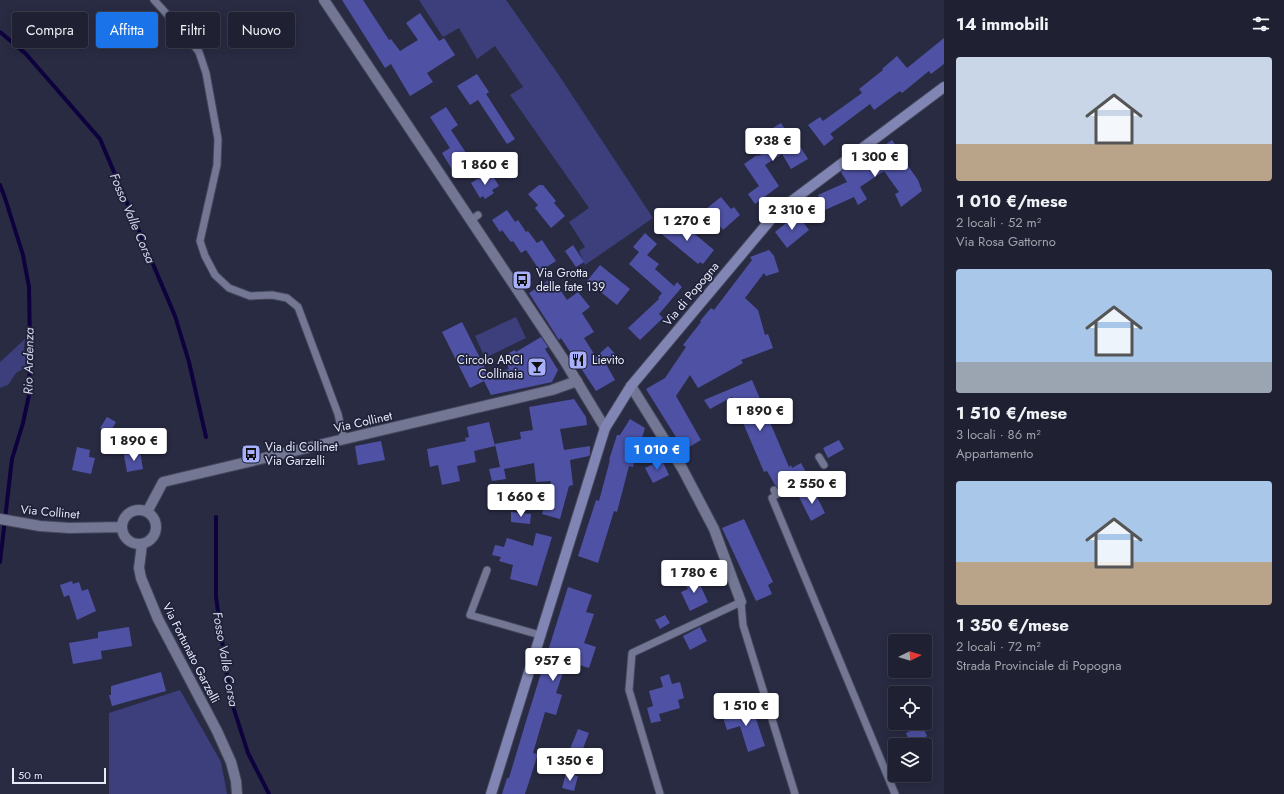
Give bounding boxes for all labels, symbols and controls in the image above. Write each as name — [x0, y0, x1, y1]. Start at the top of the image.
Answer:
chip: Compra — [12, 12, 88, 48]
chip: Affitta — [96, 12, 158, 48]
chip: Filtri — [166, 12, 220, 48]
chip: Nuovo — [228, 12, 295, 48]
text: 14 immobili — [956, 12, 1049, 36]
icon: filters — [1250, 13, 1272, 35]
icon: home — [1078, 83, 1150, 155]
pin: 938 € — [745, 128, 801, 162]
text: 938 € — [754, 131, 792, 150]
pin: 1 300 € — [838, 144, 912, 178]
text: 1 300 € — [851, 147, 899, 166]
pin: 1 860 € — [448, 152, 522, 186]
text: 1 860 € — [461, 155, 509, 174]
water label: Fosso Valle Corsa — [105, 170, 160, 266]
text: 1 010 €/mese — [956, 189, 1067, 213]
pin: 2 310 € — [755, 197, 829, 231]
text: 2 310 € — [768, 200, 816, 219]
pin: 1 270 € — [650, 208, 724, 242]
text: 1 270 € — [663, 211, 711, 230]
text: 2 locali · 52 m² — [956, 213, 1041, 232]
text: Via Rosa Gattorno — [956, 232, 1056, 251]
street label: Via di Popogna — [659, 258, 723, 330]
place label: Via Grotta delle fate 139 — [536, 264, 605, 296]
bus stop icon: Via Grotta delle fate 139 — [511, 269, 533, 291]
icon: home — [1078, 295, 1150, 367]
water label: Rio Ardenza — [18, 327, 39, 395]
restaurant icon: Lievito — [567, 349, 589, 371]
place label: Circolo ARCI Collinaia — [457, 351, 523, 383]
place label: Lievito — [592, 351, 625, 369]
bar icon: Circolo ARCI Collinaia — [526, 356, 548, 378]
pin: 1 890 € — [723, 398, 797, 432]
text: 1 890 € — [736, 401, 784, 420]
text: 1 510 €/mese — [956, 401, 1067, 425]
street label: Via Collinet — [332, 407, 394, 437]
text: 3 locali · 86 m² — [956, 425, 1041, 444]
pin: 1 890 € — [97, 428, 171, 462]
text: 1 890 € — [110, 431, 158, 450]
pin: 1 010 € — [620, 437, 694, 471]
place label: Via di Collinet Via Garzelli — [265, 438, 338, 470]
text: 1 010 € — [634, 440, 680, 459]
bus stop icon: Via di Collinet Via Garzelli — [240, 443, 262, 465]
text: Appartamento — [956, 444, 1033, 463]
pin: 2 550 € — [775, 471, 849, 505]
text: 2 550 € — [787, 474, 837, 493]
pin: 1 660 € — [484, 484, 558, 518]
text: 1 660 € — [497, 487, 545, 506]
street label: Via Collinet — [20, 500, 80, 524]
icon: home — [1078, 507, 1150, 579]
pin: 1 780 € — [657, 560, 731, 594]
text: 1 780 € — [670, 563, 718, 582]
street label: Via Fortunato Garzelli — [158, 600, 224, 706]
water label: Fosso Valle Corsa — [208, 610, 243, 708]
text: 1 350 €/mese — [956, 613, 1069, 637]
north arrow — [888, 634, 932, 678]
map controls — [888, 634, 932, 782]
text: 2 locali · 72 m² — [956, 637, 1041, 656]
pin: 957 € — [525, 648, 581, 682]
text: 957 € — [534, 651, 572, 670]
text: Strada Provinciale di Popogna — [956, 656, 1121, 675]
button: locate — [888, 686, 932, 730]
pin: 1 510 € — [709, 693, 783, 727]
text: 1 510 € — [723, 696, 769, 715]
button: layers — [888, 738, 932, 782]
pin: 1 350 € — [533, 748, 607, 782]
text: 1 350 € — [546, 751, 594, 770]
scale bar — [12, 766, 106, 785]
text: 50 m — [18, 767, 43, 783]

